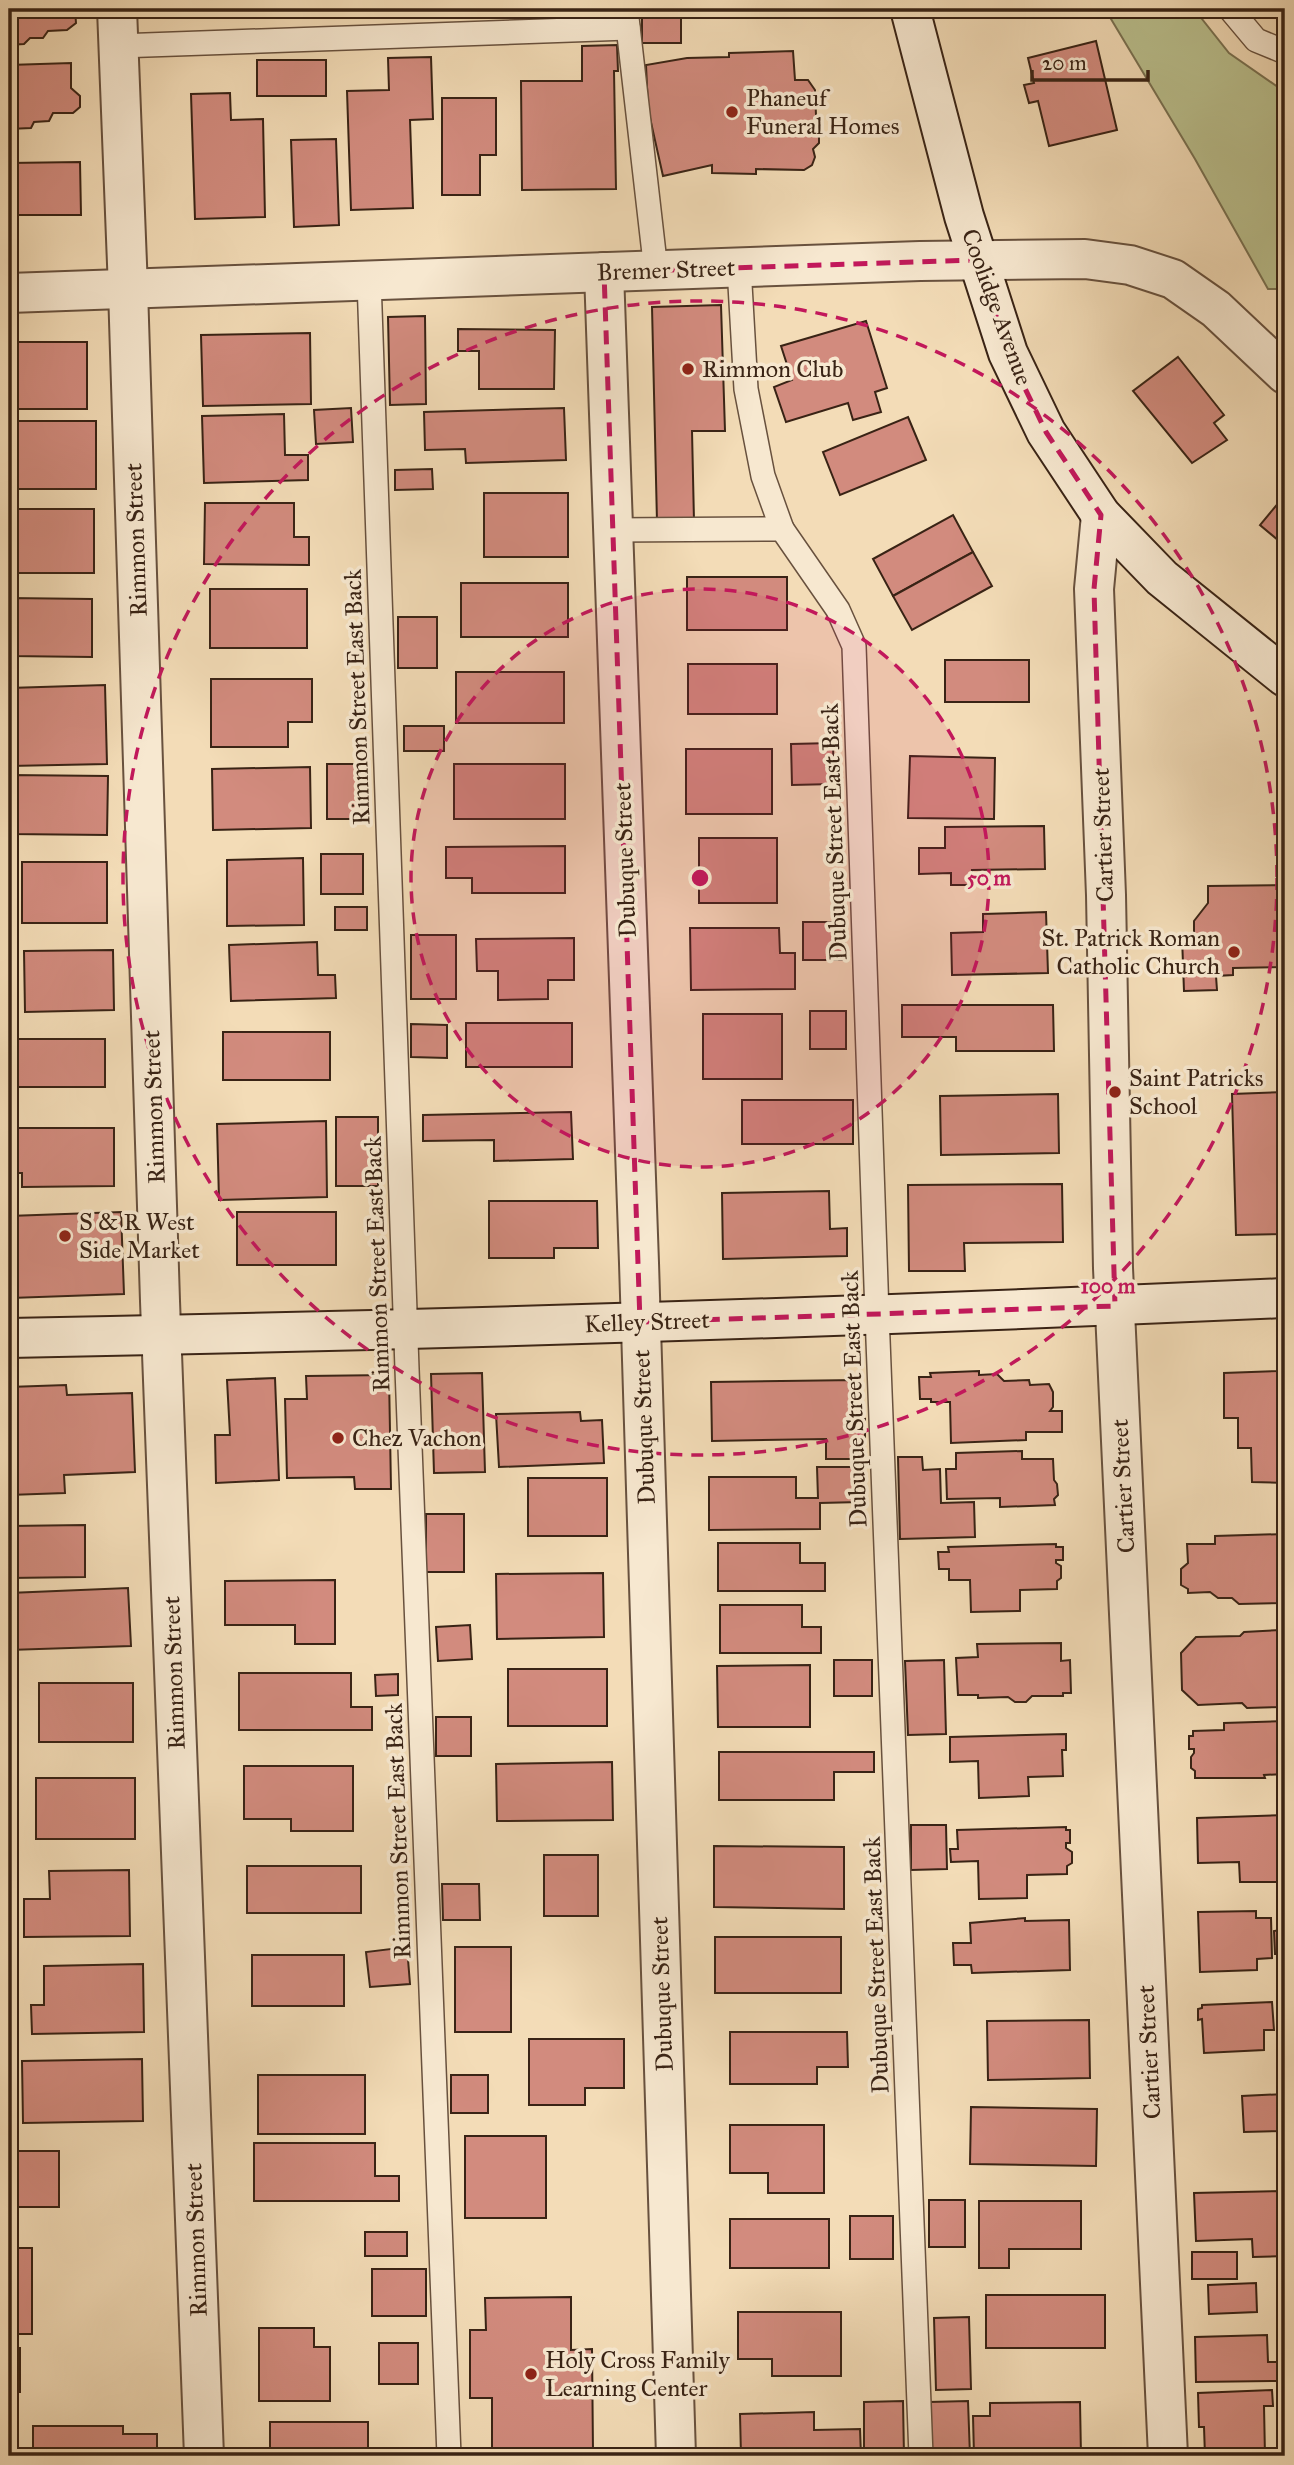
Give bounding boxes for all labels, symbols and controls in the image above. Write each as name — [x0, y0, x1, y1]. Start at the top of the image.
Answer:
scale bar — [1032, 38, 1147, 82]
text: 20 m — [1042, 50, 1087, 76]
place label: Phaneuf Funeral Homes — [746, 83, 900, 141]
marker: Phaneuf Funeral Homes — [724, 104, 740, 120]
street label: Coolidge Avenue — [955, 225, 1039, 389]
street label: Bremer Street — [596, 253, 736, 287]
place label: Rimmon Club — [702, 354, 843, 384]
marker: Rimmon Club — [680, 361, 696, 377]
street label: Rimmon Street — [118, 462, 154, 617]
street label: Rimmon Street East Back — [338, 568, 376, 825]
street label: Dubuque Street East Back — [814, 702, 853, 961]
street label: Cartier Street — [1086, 767, 1120, 903]
street label: Dubuque Street — [607, 781, 643, 938]
text: 50 m — [967, 865, 1011, 891]
centre of rings — [688, 866, 712, 890]
place label: St. Patrick Roman Catholic Church — [1042, 923, 1220, 981]
marker: St. Patrick Roman Catholic Church — [1226, 944, 1242, 960]
street label: Rimmon Street — [136, 1029, 172, 1184]
place label: Saint Patricks School — [1129, 1063, 1264, 1121]
marker: Saint Patricks School — [1107, 1084, 1123, 1100]
street label: Rimmon Street East Back — [358, 1135, 396, 1392]
place label: S & R West Side Market — [79, 1207, 200, 1265]
marker: S & R West Side Market — [57, 1228, 73, 1244]
street label: Dubuque Street East Back — [834, 1269, 873, 1528]
text: 100 m — [1081, 1273, 1136, 1299]
street label: Kelley Street — [584, 1305, 711, 1339]
street label: Dubuque Street — [626, 1348, 662, 1505]
street label: Cartier Street — [1104, 1418, 1141, 1554]
place label: Chez Vachon — [352, 1423, 482, 1453]
marker: Chez Vachon — [330, 1430, 346, 1446]
street label: Rimmon Street — [156, 1595, 192, 1750]
street label: Rimmon Street East Back — [379, 1702, 417, 1959]
street label: Dubuque Street East Back — [856, 1835, 895, 2094]
street label: Dubuque Street — [644, 1915, 680, 2072]
street label: Cartier Street — [1130, 1984, 1167, 2120]
street label: Rimmon Street — [178, 2162, 214, 2317]
place label: Holy Cross Family Learning Center — [545, 2345, 730, 2403]
marker: Holy Cross Family Learning Center — [523, 2366, 539, 2382]

